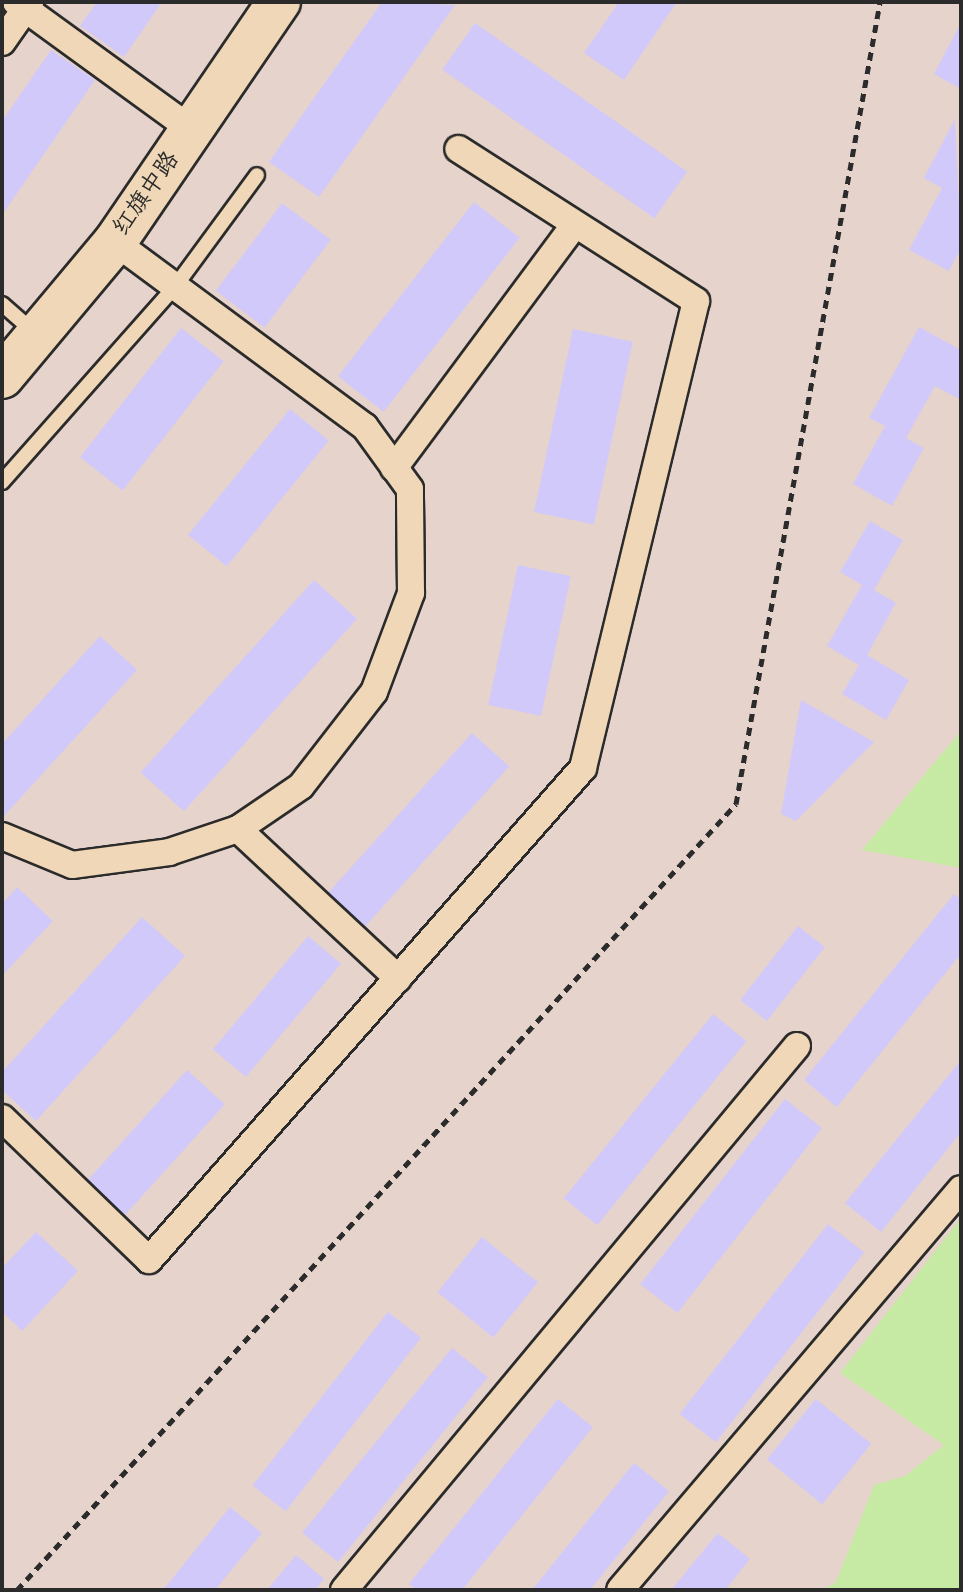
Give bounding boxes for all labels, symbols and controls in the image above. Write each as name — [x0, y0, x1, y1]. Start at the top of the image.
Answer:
street label: 红旗中路 — [109, 147, 187, 243]

